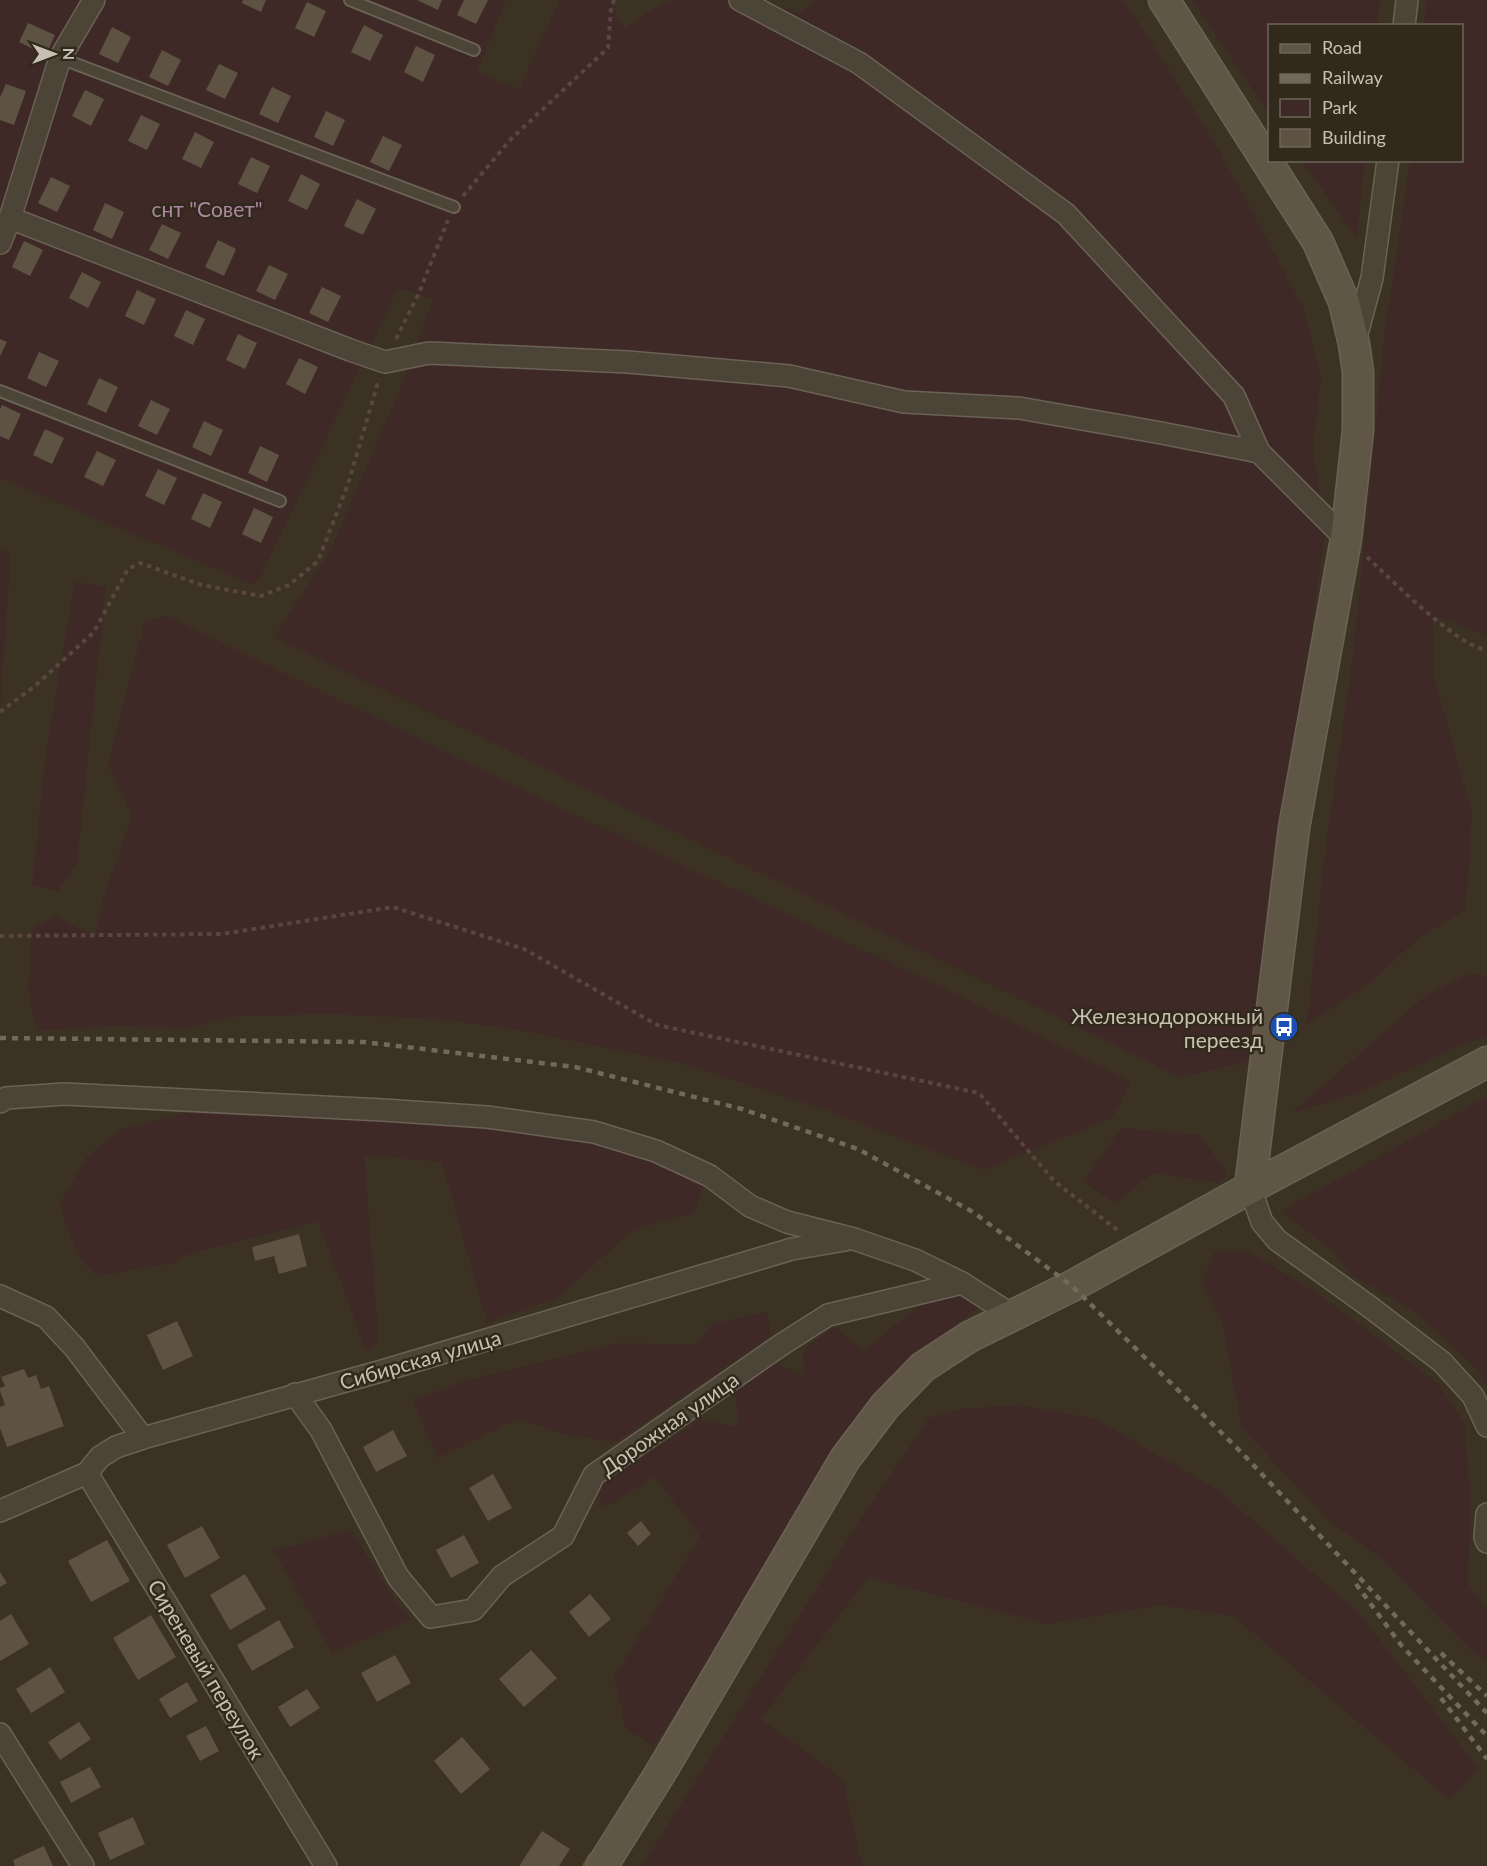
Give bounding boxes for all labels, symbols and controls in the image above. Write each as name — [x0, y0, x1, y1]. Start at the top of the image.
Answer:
north arrow — [24, 24, 84, 84]
legend — [1268, 24, 1463, 162]
text: Road — [1322, 36, 1362, 58]
text: N — [60, 48, 79, 60]
text: Railway — [1322, 66, 1383, 88]
text: Park — [1322, 96, 1358, 118]
text: Building — [1322, 126, 1386, 148]
park label: снт "Совет" — [151, 196, 263, 221]
place label: Железнодорожный переезд — [1071, 1003, 1263, 1052]
bus stop icon: Железнодорожный переезд — [1268, 1011, 1300, 1043]
street label: Сибирская улица — [336, 1324, 504, 1394]
street label: Дорожная улица — [595, 1366, 743, 1480]
street label: Сиреневый переулок — [143, 1575, 271, 1764]

